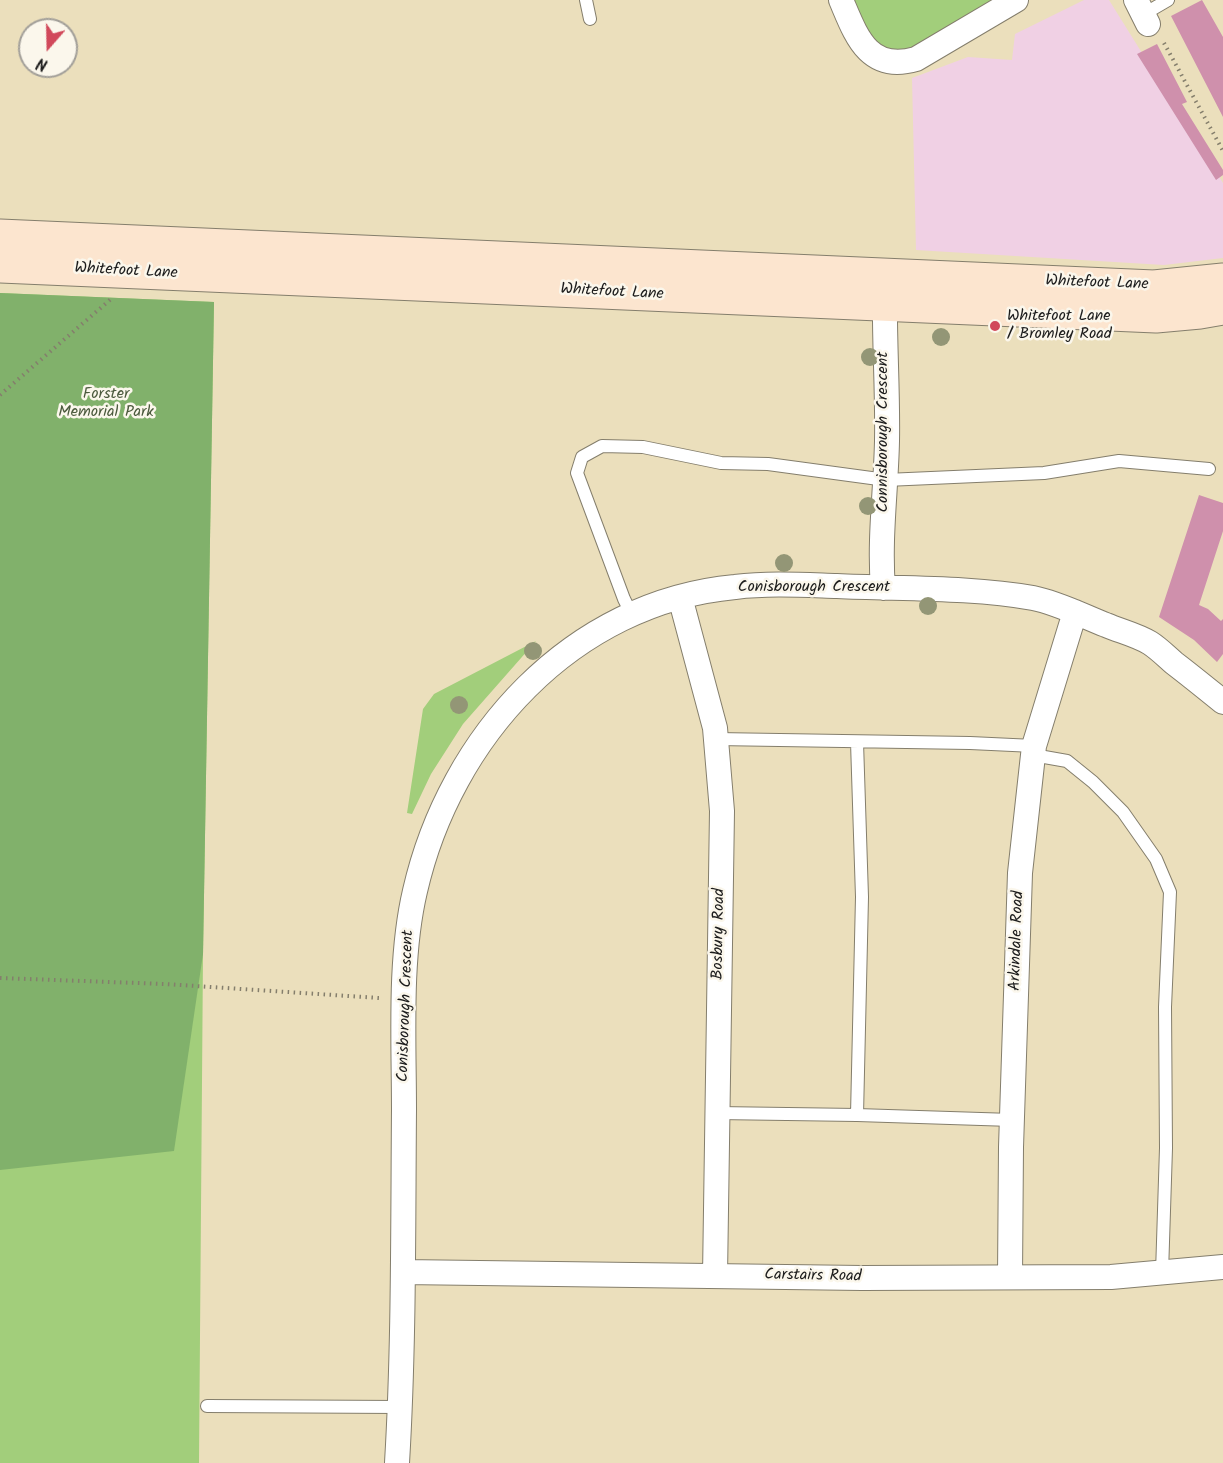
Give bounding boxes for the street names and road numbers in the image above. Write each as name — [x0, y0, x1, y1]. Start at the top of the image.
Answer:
street label: Whitefoot Lane — [74, 260, 178, 284]
street label: Whitefoot Lane — [1045, 273, 1149, 295]
street label: Whitefoot Lane — [560, 281, 664, 305]
street label: Connisborough Crescent — [874, 352, 894, 512]
street label: Conisborough Crescent — [738, 578, 890, 598]
street label: Bosbury Road — [710, 888, 730, 980]
street label: Arkindale Road — [1007, 891, 1029, 991]
street label: Conisborough Crescent — [395, 930, 419, 1082]
street label: Carstairs Road — [764, 1267, 862, 1287]

